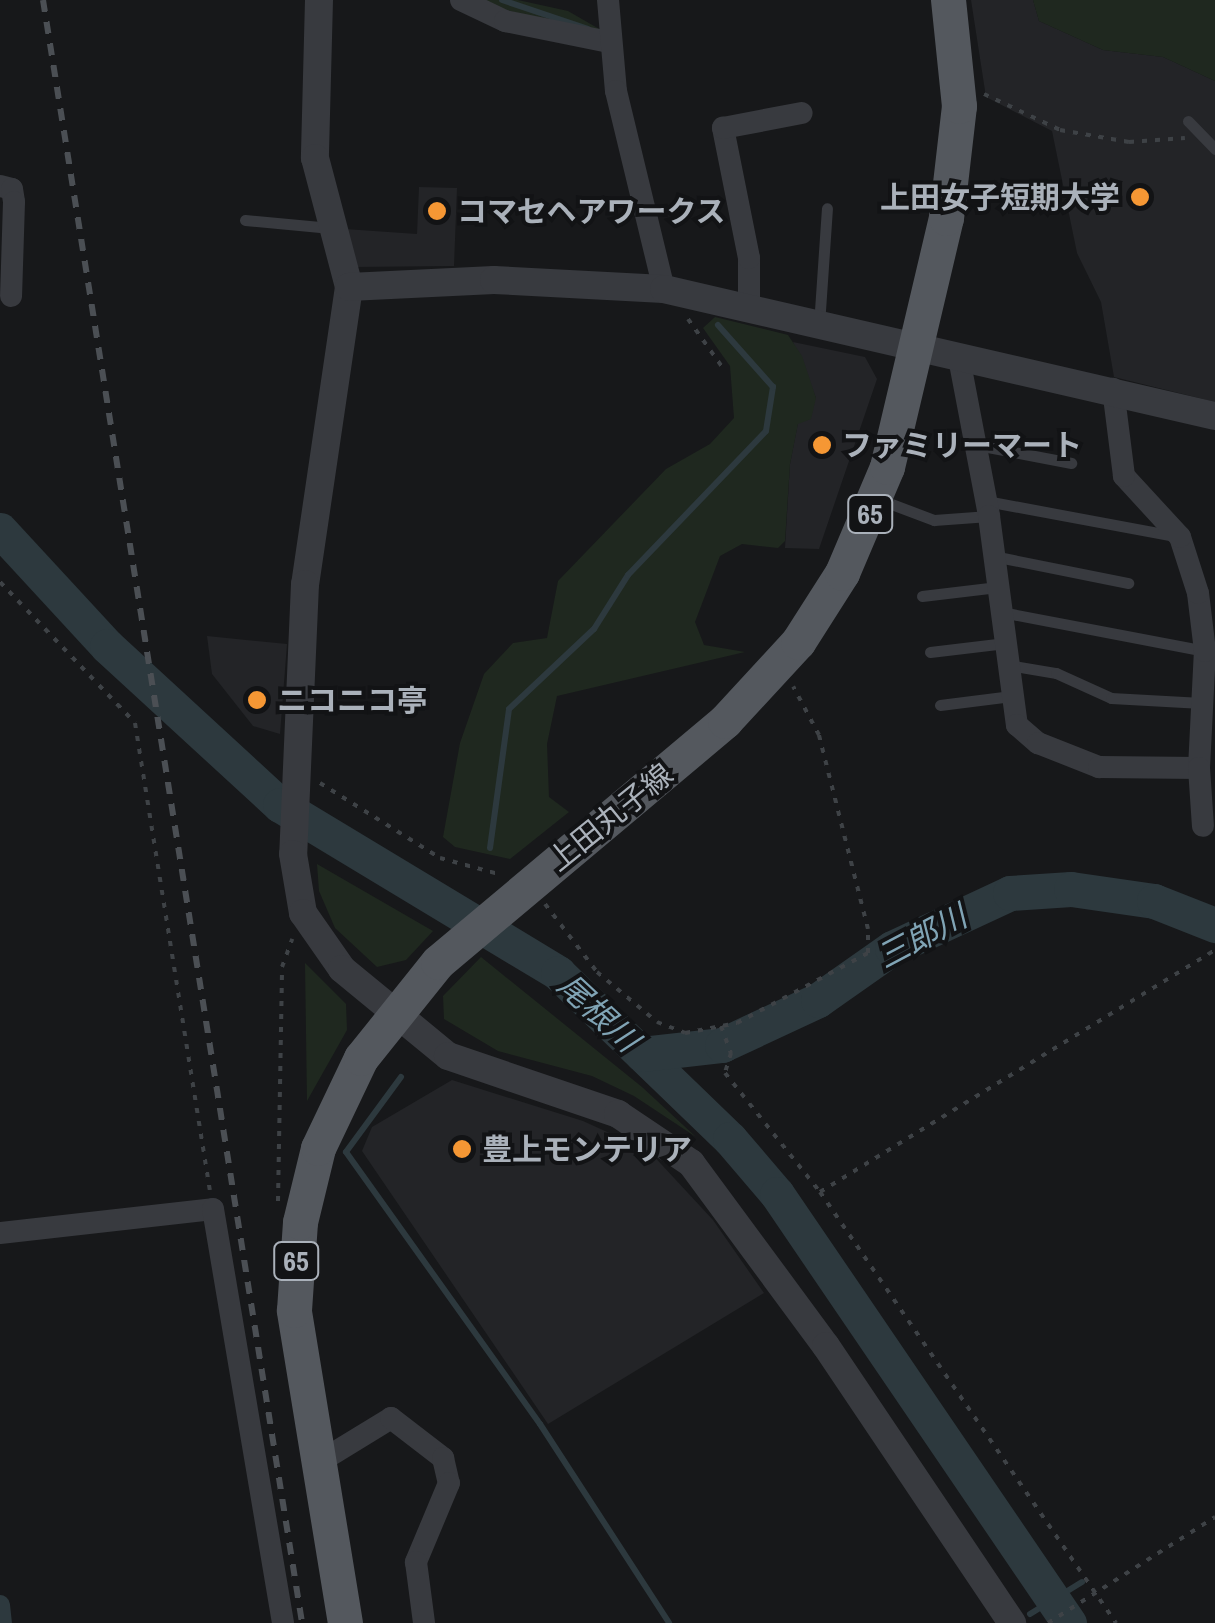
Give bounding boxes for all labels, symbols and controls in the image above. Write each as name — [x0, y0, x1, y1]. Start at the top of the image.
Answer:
place label: 上田女子短期大学 — [880, 179, 1120, 215]
marker: 上田女子短期大学 — [1129, 186, 1151, 208]
place label: コマセヘアワークス — [457, 193, 727, 229]
marker: コマセヘアワークス — [426, 200, 448, 222]
place label: ファミリーマート — [842, 427, 1082, 463]
marker: ファミリーマート — [811, 434, 833, 456]
road number: 65 — [845, 491, 895, 537]
place label: ニコニコ亭 — [277, 682, 427, 718]
marker: ニコニコ亭 — [246, 689, 268, 711]
street label: 上田丸子線 — [540, 756, 680, 878]
water label: 三郎川 — [871, 898, 973, 976]
water label: 尾根川 — [550, 966, 646, 1060]
place label: 豊上モンテリア — [482, 1131, 692, 1167]
marker: 豊上モンテリア — [451, 1138, 473, 1160]
road number: 65 — [271, 1238, 321, 1284]

